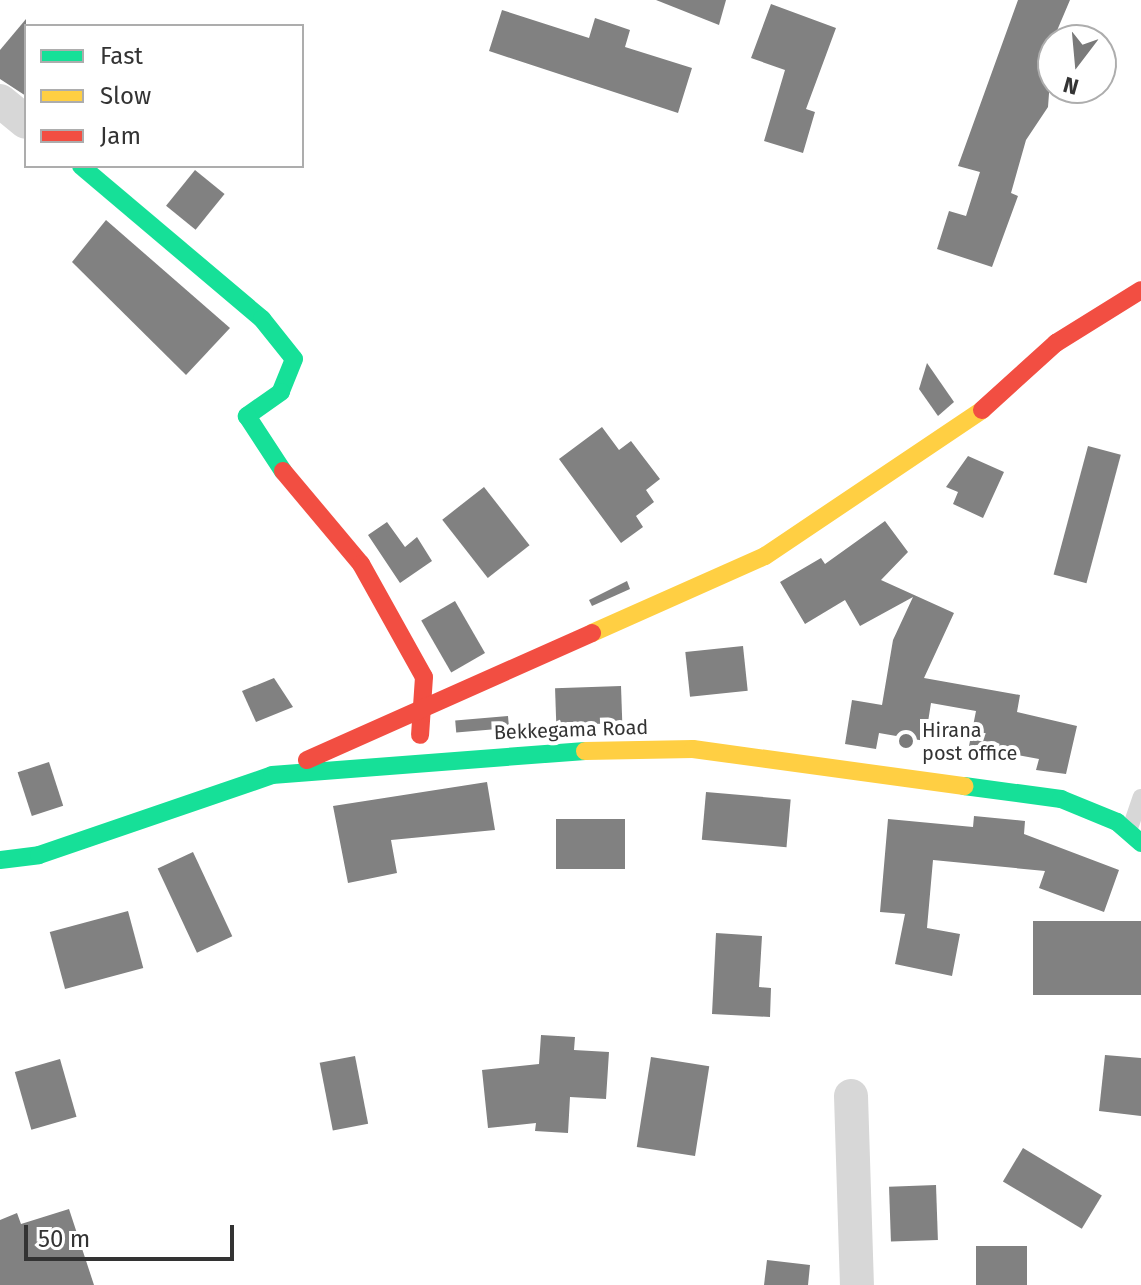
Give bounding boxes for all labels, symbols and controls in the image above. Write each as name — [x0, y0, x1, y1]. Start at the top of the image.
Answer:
legend — [24, 24, 304, 168]
north arrow — [1037, 24, 1117, 104]
text: Fast — [100, 42, 143, 70]
text: N — [1060, 71, 1082, 101]
text: Slow — [100, 82, 151, 110]
text: Jam — [100, 122, 141, 150]
street label: Bekkegama Road — [493, 715, 649, 745]
place label: Hirana post office — [922, 718, 1017, 765]
marker: Hirana post office — [897, 732, 915, 750]
scale bar — [28, 1209, 238, 1259]
text: 50 m — [38, 1225, 90, 1253]

